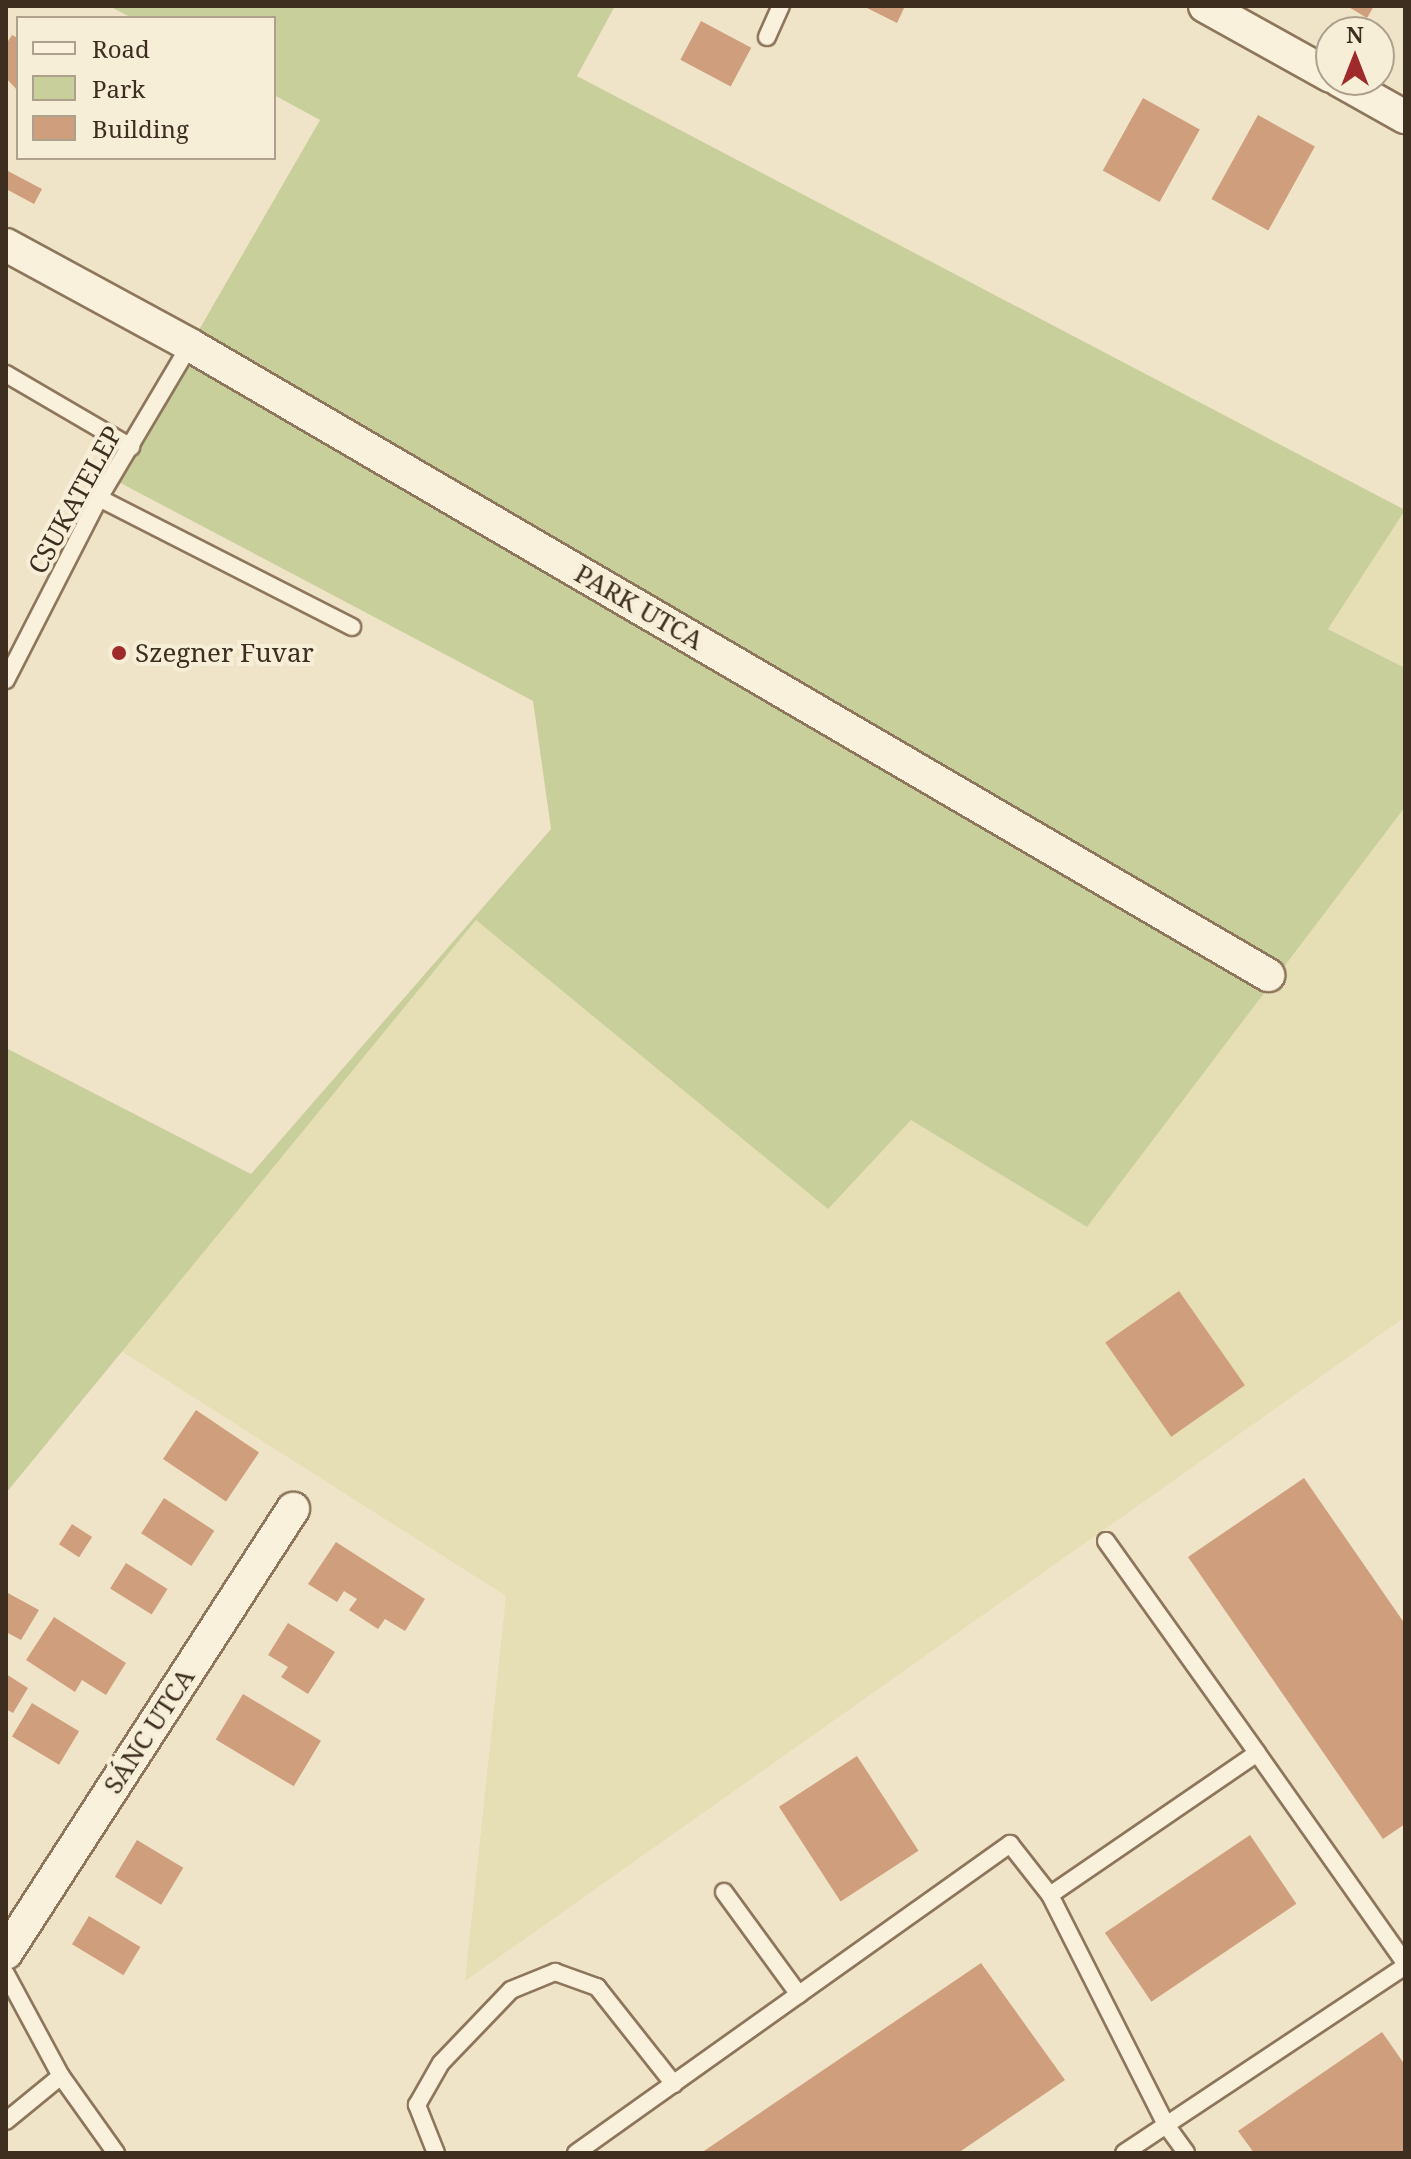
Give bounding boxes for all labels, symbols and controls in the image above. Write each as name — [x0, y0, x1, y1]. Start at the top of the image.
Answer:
legend — [16, 16, 276, 160]
north arrow — [1315, 16, 1395, 96]
text: N — [1346, 19, 1364, 49]
text: Road — [92, 32, 150, 65]
text: Park — [92, 72, 145, 105]
text: Building — [92, 112, 189, 145]
street label: CSUKATELEP — [22, 421, 128, 579]
street label: PARK UTCA — [569, 558, 709, 656]
place label: Szegner Fuvar — [135, 637, 314, 669]
marker: Szegner Fuvar — [110, 644, 128, 662]
street label: SÁNC UTCA — [97, 1663, 201, 1799]

